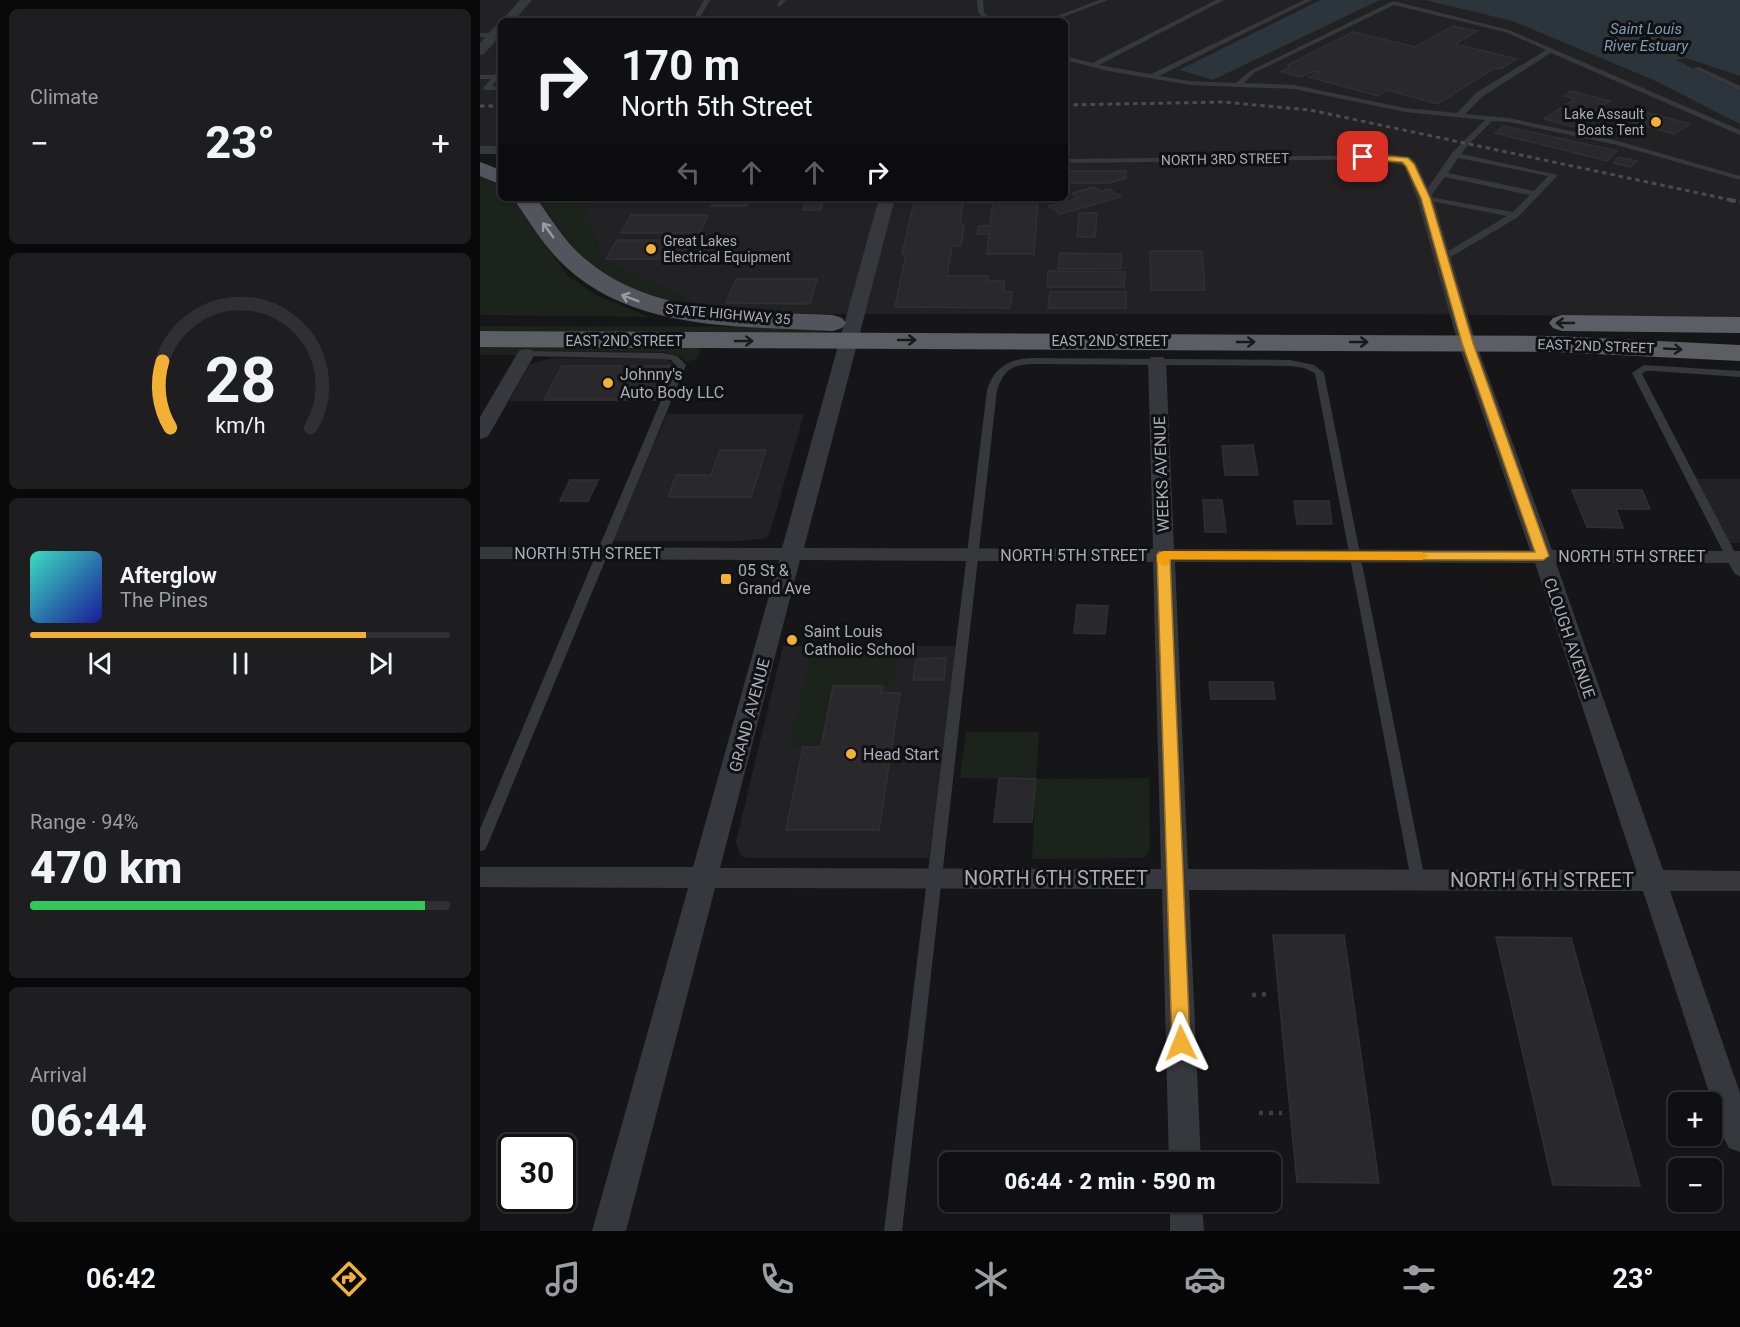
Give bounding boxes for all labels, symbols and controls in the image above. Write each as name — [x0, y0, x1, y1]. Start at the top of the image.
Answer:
water label: Saint Louis River Estuary — [1604, 20, 1689, 55]
text: 170 m — [621, 41, 740, 90]
icon: right — [522, 42, 600, 120]
text: Climate — [30, 85, 98, 109]
text: North 5th Street — [621, 91, 813, 123]
place label: Lake Assault Boats Tent — [1564, 106, 1644, 138]
marker: Lake Assault Boats Tent — [1649, 115, 1663, 129]
text: 23° — [205, 116, 275, 169]
text: − — [30, 124, 49, 163]
text: + — [431, 124, 450, 163]
pin — [1337, 131, 1388, 182]
icon: arrive — [1346, 140, 1379, 173]
street label: NORTH 3RD STREET — [1161, 150, 1290, 168]
icon: left — [672, 156, 705, 189]
icon: ahead — [735, 156, 768, 189]
icon: ahead — [798, 156, 831, 189]
icon: right — [861, 156, 894, 189]
one-way arrow — [542, 223, 554, 239]
place label: Great Lakes Electrical Equipment — [663, 233, 791, 265]
marker: Great Lakes Electrical Equipment — [644, 242, 658, 256]
one-way arrow — [621, 292, 640, 303]
street label: STATE HIGHWAY 35 — [665, 301, 791, 327]
one-way arrow — [1555, 317, 1575, 328]
street label: EAST 2ND STREET — [565, 333, 683, 349]
street label: EAST 2ND STREET — [1051, 333, 1169, 349]
one-way arrow — [897, 334, 917, 346]
one-way arrow — [733, 335, 753, 347]
one-way arrow — [1236, 336, 1256, 348]
one-way arrow — [1349, 336, 1369, 348]
street label: EAST 2ND STREET — [1537, 336, 1655, 356]
one-way arrow — [1662, 343, 1682, 354]
text: 28 — [204, 344, 276, 417]
place label: Johnny's Auto Body LLC — [620, 365, 724, 402]
marker: Johnny's Auto Body LLC — [601, 376, 615, 390]
text: km/h — [215, 414, 265, 439]
street label: WEEKS AVENUE — [1150, 416, 1173, 532]
street label: NORTH 5TH STREET — [514, 544, 662, 563]
street label: NORTH 5TH STREET — [1000, 546, 1148, 565]
street label: NORTH 5TH STREET — [1558, 547, 1706, 566]
place label: 05 St & Grand Ave — [738, 561, 811, 598]
text: Afterglow — [120, 563, 217, 588]
marker: 05 St & Grand Ave — [719, 572, 733, 586]
street label: CLOUGH AVENUE — [1540, 575, 1599, 701]
text: The Pines — [120, 588, 208, 612]
place label: Saint Louis Catholic School — [804, 622, 915, 659]
marker: Saint Louis Catholic School — [785, 633, 799, 647]
icon: previous — [84, 647, 117, 680]
icon: pause — [224, 647, 257, 680]
icon: next — [364, 647, 397, 680]
street label: GRAND AVENUE — [725, 656, 774, 774]
place label: Head Start — [863, 745, 939, 764]
marker: Head Start — [844, 747, 858, 761]
text: Range · 94% — [30, 810, 138, 834]
text: 470 km — [30, 841, 182, 894]
street label: NORTH 6TH STREET — [964, 866, 1148, 890]
street label: NORTH 6TH STREET — [1450, 868, 1634, 892]
position arrow — [1149, 1011, 1213, 1075]
text: Arrival — [30, 1063, 87, 1087]
map controls — [1668, 1092, 1722, 1212]
button: + — [1668, 1092, 1722, 1146]
text: 06:44 — [30, 1094, 147, 1147]
speed limit sign: 30 — [498, 1134, 576, 1212]
button: − — [1668, 1158, 1722, 1212]
text: 06:44 · 2 min · 590 m — [1005, 1169, 1215, 1194]
icon: directions — [328, 1258, 370, 1300]
icon: music — [542, 1258, 584, 1300]
icon: phone — [756, 1258, 798, 1300]
icon: climate — [970, 1258, 1012, 1300]
icon: car — [1184, 1258, 1226, 1300]
icon: filters — [1398, 1258, 1440, 1300]
text: 06:42 — [86, 1263, 156, 1295]
text: 23° — [1612, 1263, 1654, 1295]

